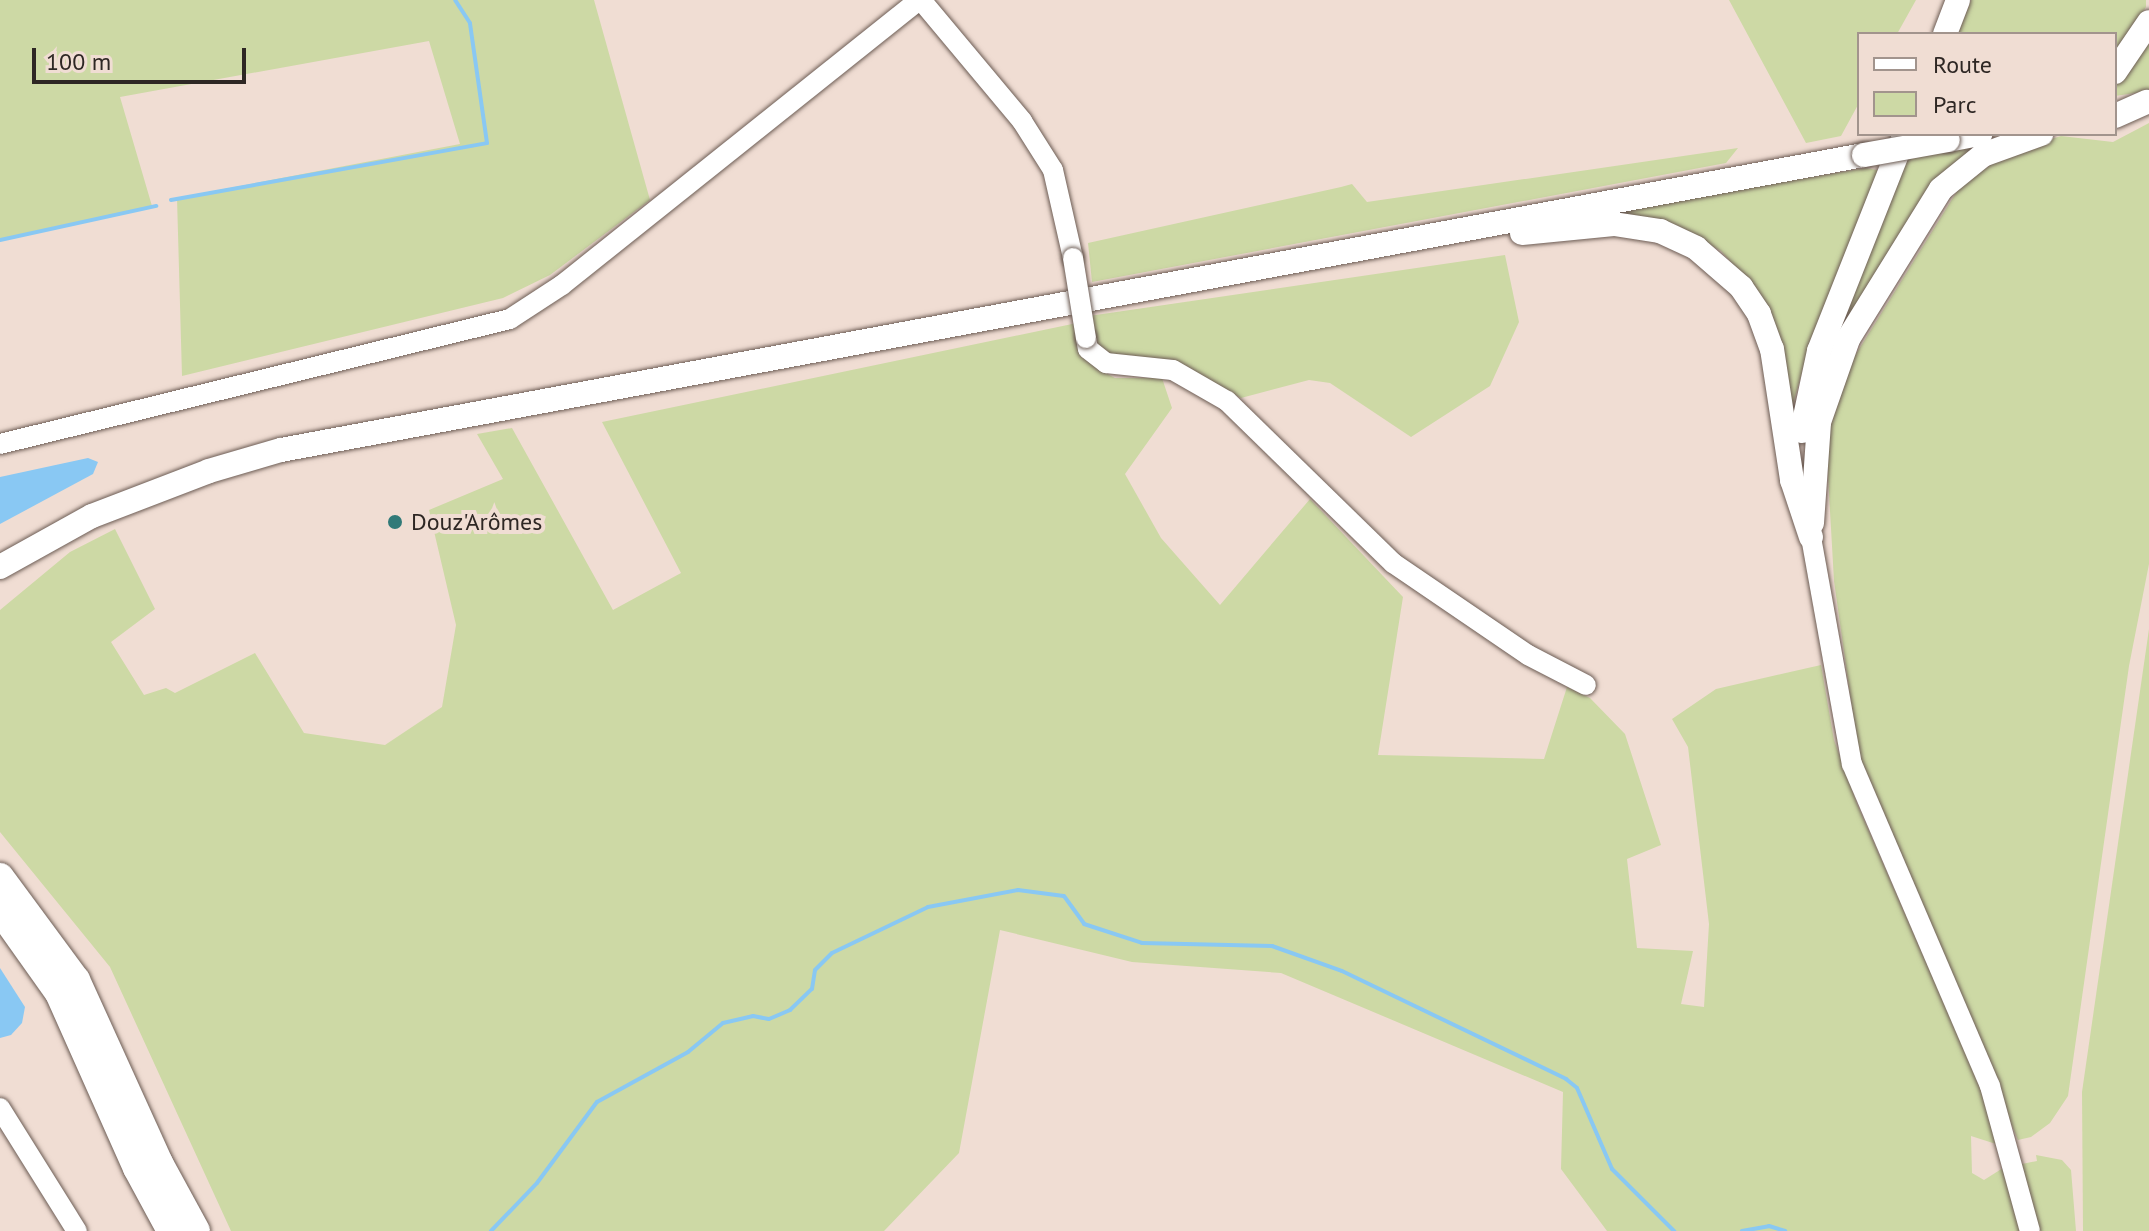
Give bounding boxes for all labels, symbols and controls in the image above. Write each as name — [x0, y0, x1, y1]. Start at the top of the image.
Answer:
scale bar — [36, 32, 250, 82]
legend — [1857, 32, 2117, 136]
text: 100 m — [46, 46, 111, 77]
text: Route — [1933, 49, 1992, 80]
text: Parc — [1933, 89, 1976, 120]
place label: Douz'Arômes — [411, 508, 542, 536]
marker: Douz'Arômes — [386, 513, 404, 531]

